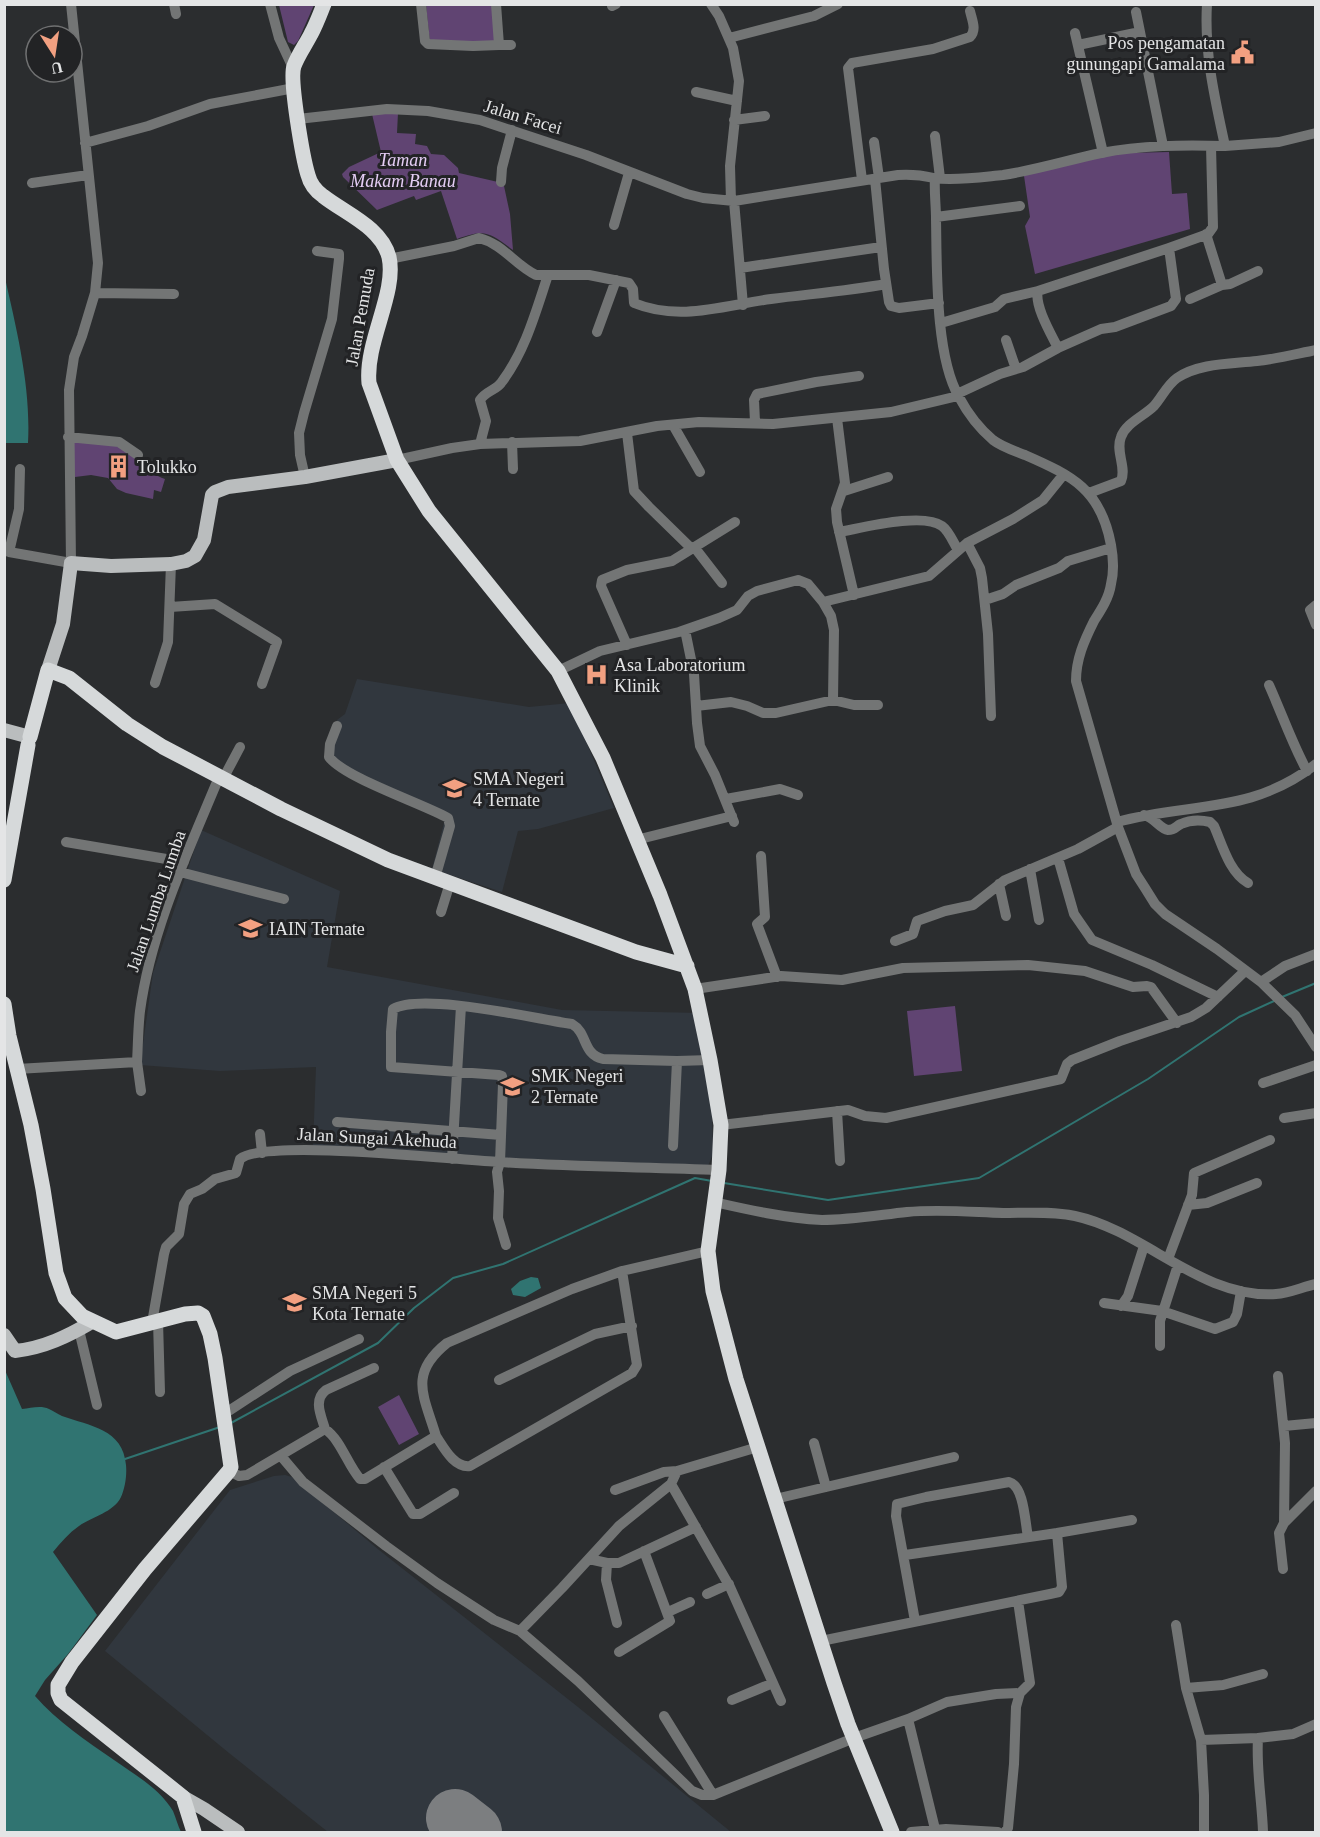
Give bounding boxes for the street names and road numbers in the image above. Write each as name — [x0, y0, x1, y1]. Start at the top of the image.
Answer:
street label: Jalan Facei — [482, 96, 564, 138]
street label: Jalan Pemuda — [342, 266, 378, 368]
street label: Jalan Lumba Lumba — [122, 828, 190, 974]
street label: Jalan Sungai Akehuda — [297, 1124, 457, 1152]

